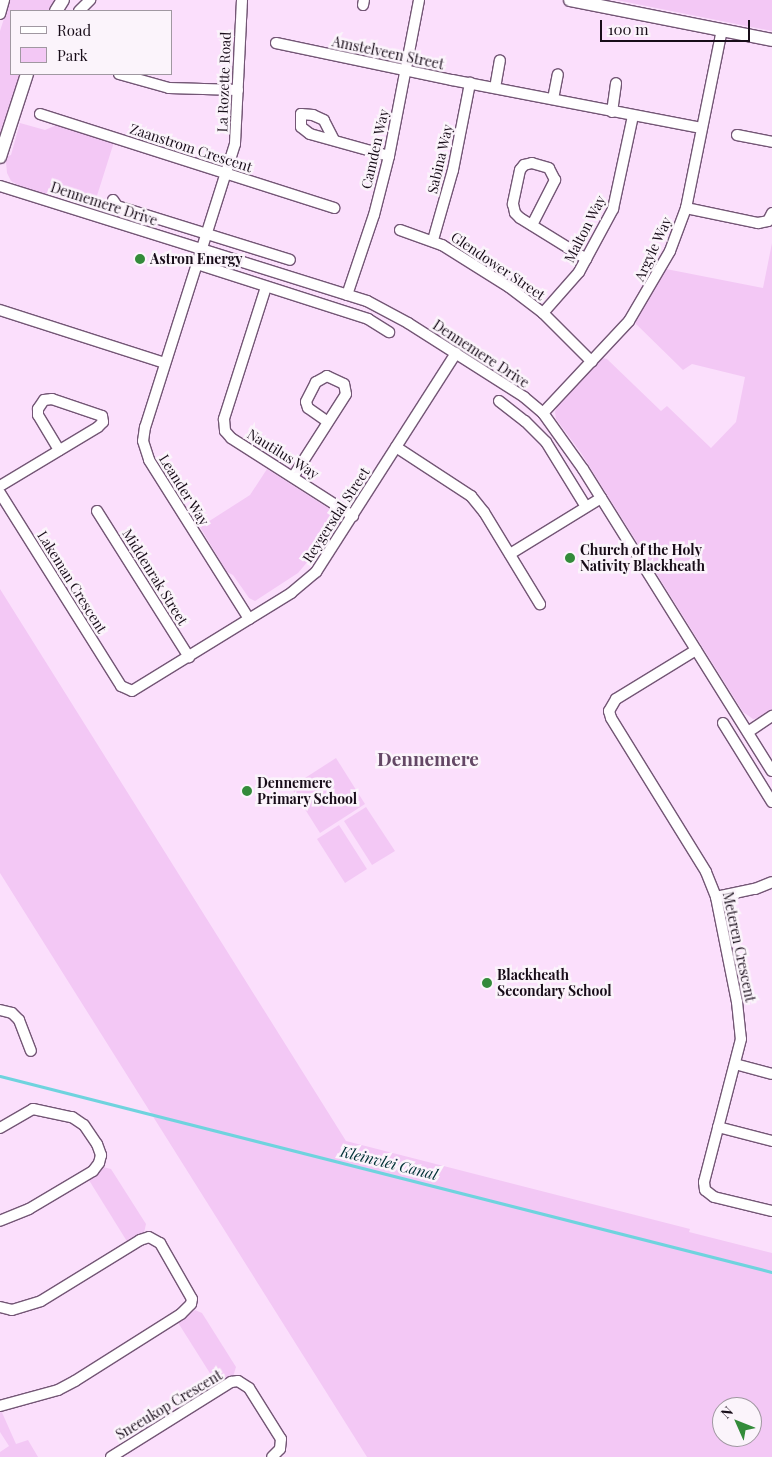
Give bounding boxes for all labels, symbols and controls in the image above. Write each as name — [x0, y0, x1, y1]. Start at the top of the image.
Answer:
legend — [10, 10, 172, 75]
scale bar — [602, 10, 752, 42]
text: 100 m — [608, 19, 649, 39]
text: Road — [57, 20, 91, 40]
street label: La Rozette Road — [214, 31, 234, 133]
street label: Amstelveen Street — [331, 33, 445, 73]
text: Park — [57, 45, 88, 65]
street label: Camden Way — [358, 107, 392, 191]
street label: Zaanstrom Crescent — [128, 120, 254, 176]
street label: Sabina Way — [424, 122, 456, 196]
street label: Dennemere Drive — [48, 179, 160, 229]
street label: Malton Way — [561, 192, 609, 266]
street label: Argyle Way — [631, 214, 675, 284]
street label: Glendower Street — [448, 228, 548, 304]
place label: Astron Energy — [150, 251, 243, 267]
marker: Astron Energy — [134, 253, 146, 265]
street label: Dennemere Drive — [430, 317, 532, 391]
street label: Nautilus Way — [244, 425, 322, 483]
street label: Leander Way — [155, 451, 213, 529]
street label: Reygersdal Street — [299, 464, 373, 566]
street label: Middenrak Street — [119, 526, 191, 628]
street label: Lakeman Crescent — [34, 528, 110, 636]
place label: Church of the Holy Nativity Blackheath — [580, 542, 705, 574]
marker: Church of the Holy Nativity Blackheath — [564, 552, 576, 564]
district label: Dennemere — [377, 748, 479, 770]
place label: Dennemere Primary School — [257, 775, 358, 808]
marker: Dennemere Primary School — [241, 785, 253, 797]
street label: Meteren Crescent — [719, 890, 759, 1004]
place label: Blackheath Secondary School — [497, 967, 612, 1000]
marker: Blackheath Secondary School — [481, 977, 493, 989]
water label: Kleinvlei Canal — [339, 1142, 439, 1184]
street label: Sneeukop Crescent — [113, 1367, 225, 1443]
north arrow — [712, 1397, 762, 1447]
text: N — [716, 1402, 737, 1422]

